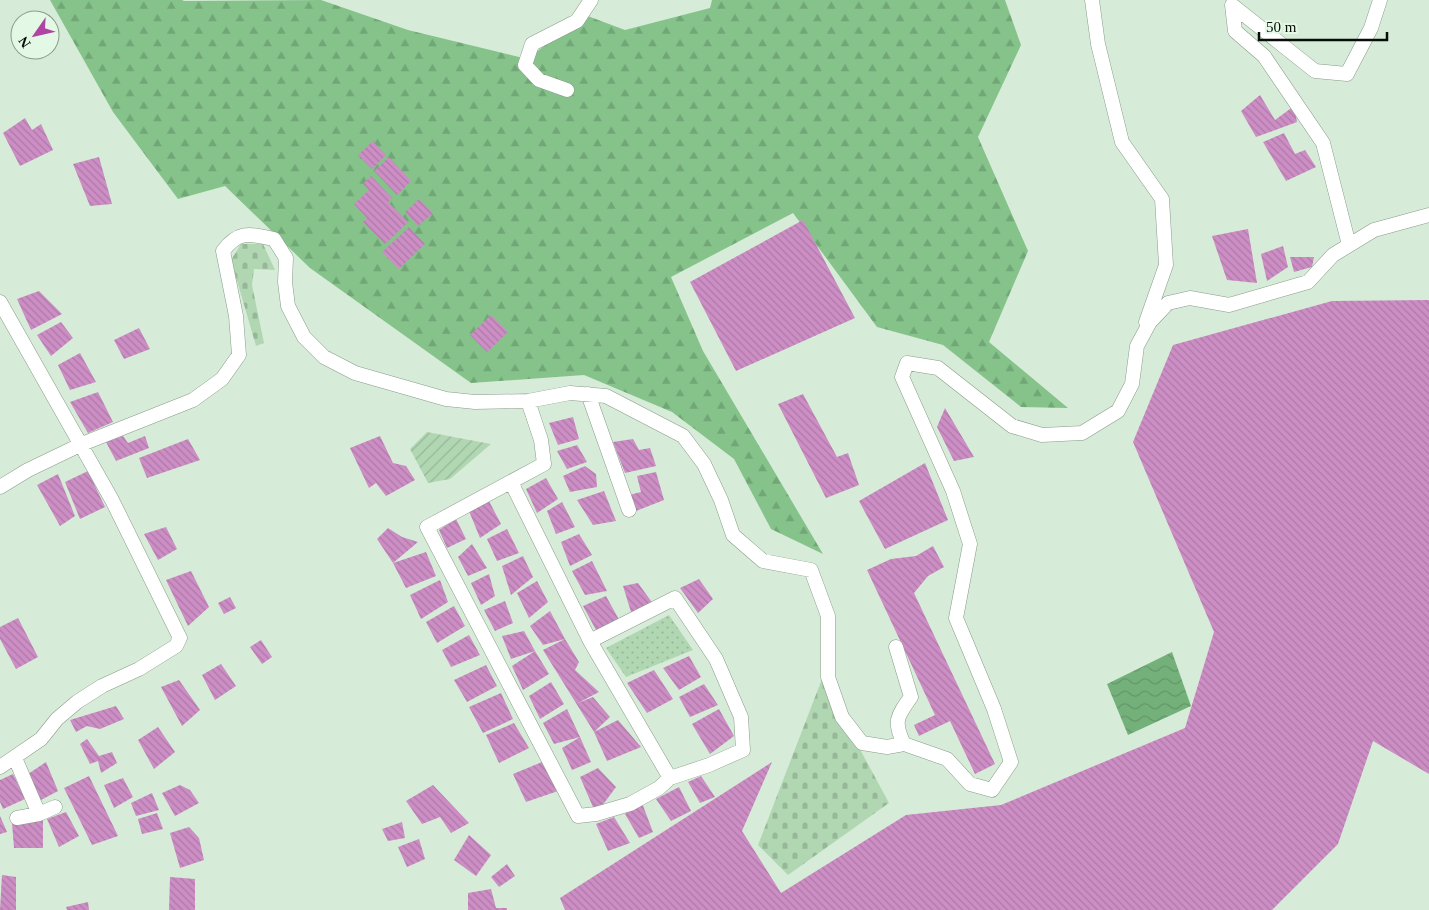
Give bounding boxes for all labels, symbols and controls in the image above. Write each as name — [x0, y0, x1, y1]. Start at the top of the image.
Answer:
north arrow — [10, 10, 60, 60]
scale bar — [1259, 10, 1386, 42]
text: 50 m — [1266, 19, 1297, 35]
text: N — [16, 34, 34, 50]

